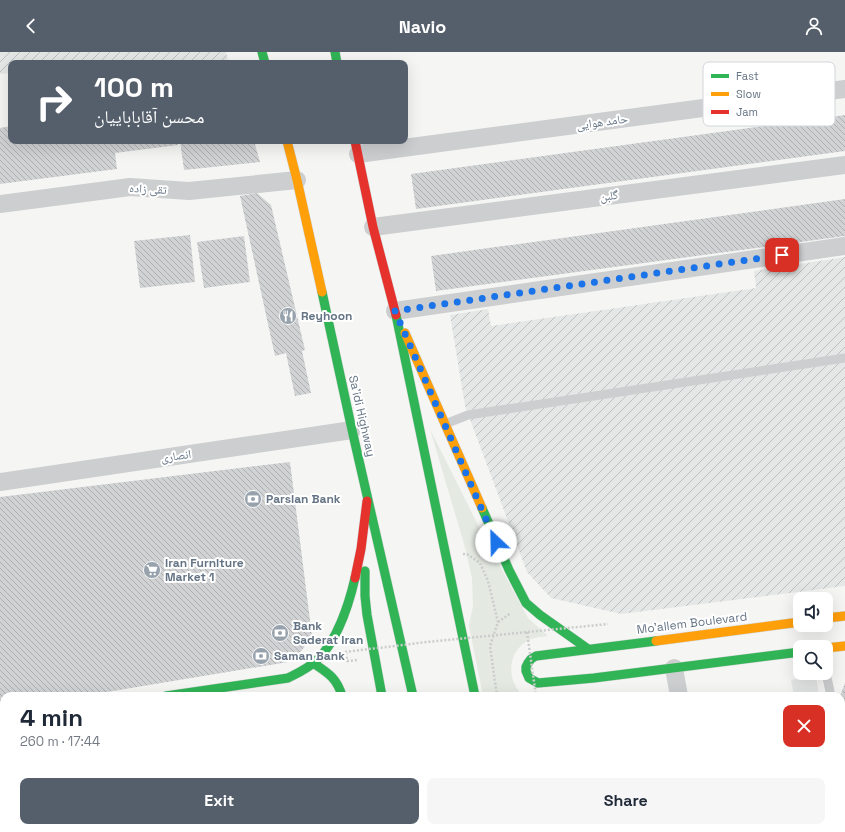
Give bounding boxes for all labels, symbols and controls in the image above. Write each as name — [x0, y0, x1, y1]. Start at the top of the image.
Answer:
icon: back — [20, 15, 42, 37]
text: Navio — [399, 15, 446, 38]
icon: person — [803, 15, 825, 37]
legend — [703, 62, 835, 126]
text: 100 m — [94, 69, 174, 105]
text: Fast — [736, 69, 759, 83]
icon: right — [28, 76, 80, 128]
text: Slow — [736, 87, 761, 101]
text: محسن آقاباباییان — [94, 105, 204, 128]
text: Jam — [736, 105, 758, 119]
street label: حامد هوایی — [575, 110, 629, 134]
street label: تقی زاده — [129, 180, 168, 198]
street label: گلبن — [599, 187, 619, 205]
pin — [765, 238, 799, 272]
icon: arrive — [771, 244, 793, 266]
restaurant icon: Reyhoon — [278, 306, 298, 326]
place label: Reyhoon — [301, 308, 352, 324]
street label: Sa'idi Highway — [345, 374, 379, 458]
street label: انصاری — [160, 446, 192, 466]
bank icon: Parsian Bank — [243, 489, 263, 509]
place label: Parsian Bank — [266, 491, 341, 507]
position arrow — [475, 521, 517, 563]
place label: Iran Furniture Market 1 — [165, 555, 244, 585]
supermarket icon: Iran Furniture Market 1 — [142, 560, 162, 580]
map controls — [793, 592, 833, 680]
button: sound — [793, 592, 833, 632]
street label: Mo'allem Boulevard — [636, 608, 748, 638]
place label: Bank Saderat Iran — [293, 618, 363, 648]
bank icon: Bank Saderat Iran — [270, 623, 290, 643]
button: search — [793, 640, 833, 680]
bank icon: Saman Bank — [251, 646, 271, 666]
place label: Saman Bank — [274, 648, 345, 664]
text: 4 min — [20, 702, 83, 733]
button: close — [783, 705, 825, 747]
text: 260 m · 17:44 — [20, 733, 100, 750]
button: Exit — [20, 778, 419, 824]
button: Share — [427, 778, 825, 824]

